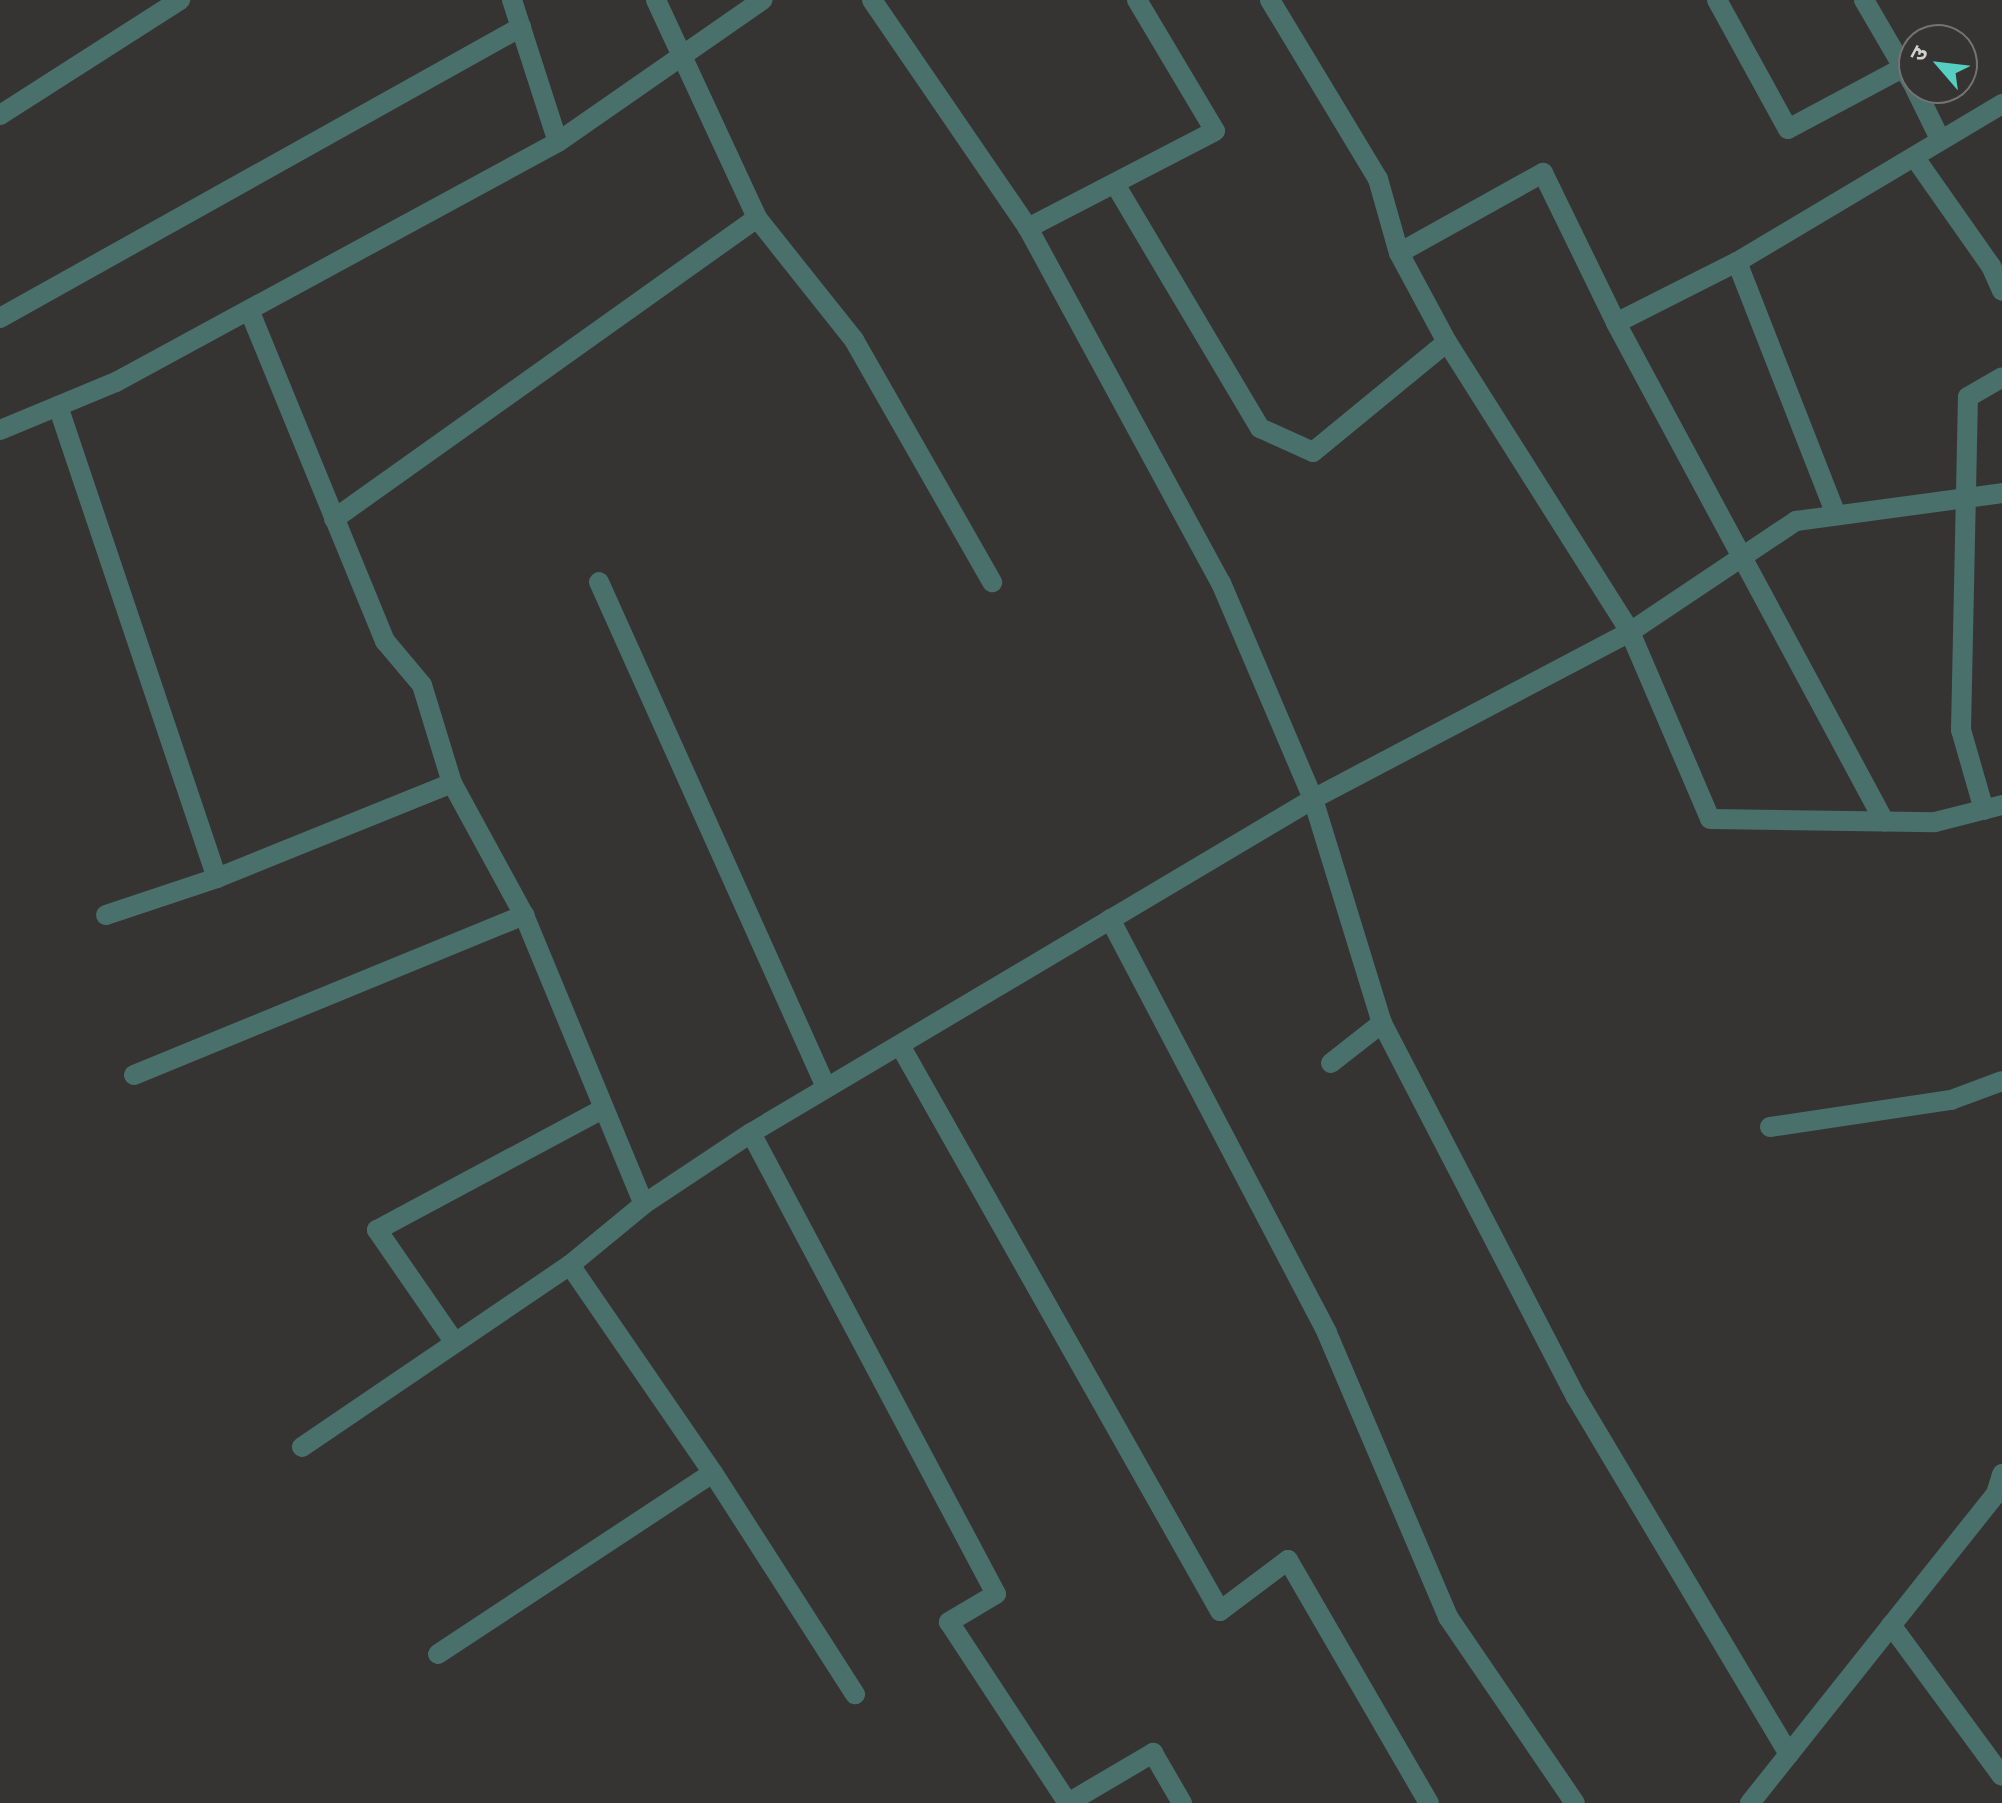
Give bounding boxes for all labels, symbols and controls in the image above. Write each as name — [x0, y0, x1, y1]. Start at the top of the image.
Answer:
north arrow — [1898, 24, 1978, 104]
text: उ — [1904, 42, 1932, 65]

